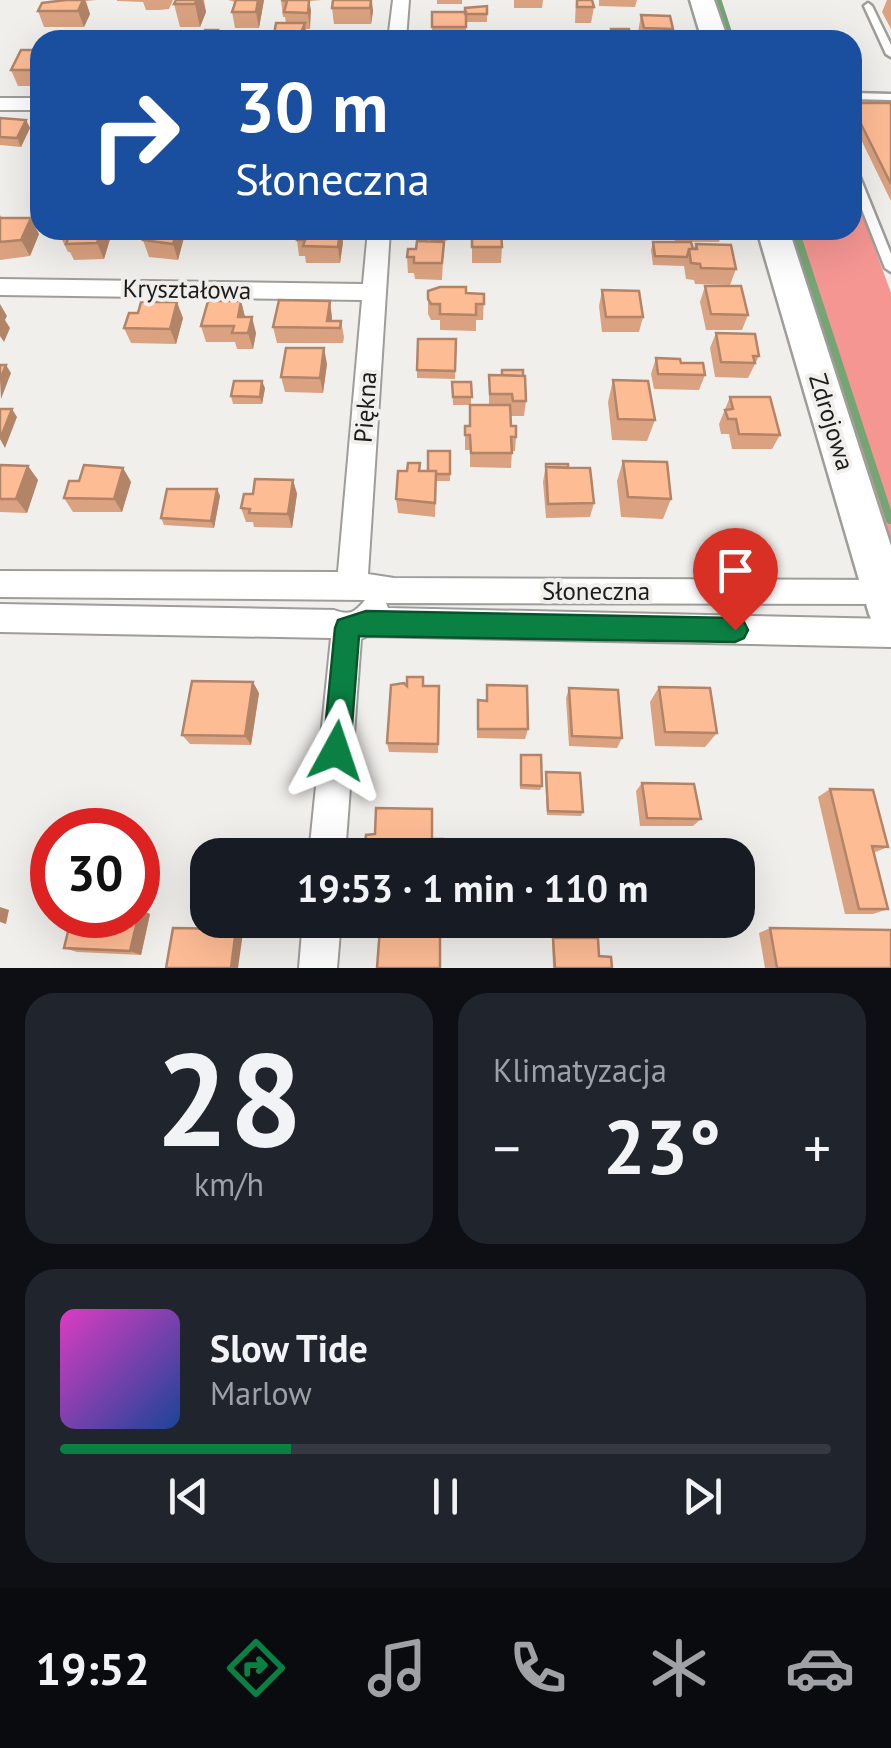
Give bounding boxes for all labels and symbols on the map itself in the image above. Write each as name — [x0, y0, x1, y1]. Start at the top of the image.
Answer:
street label: Kryształowa — [122, 272, 252, 306]
street label: Piękna — [347, 370, 383, 444]
street label: Zdrojowa — [802, 370, 862, 474]
pin — [693, 528, 778, 631]
street label: Słoneczna — [542, 575, 650, 607]
position arrow — [284, 699, 388, 803]
speed limit sign: 30 — [30, 808, 160, 938]

